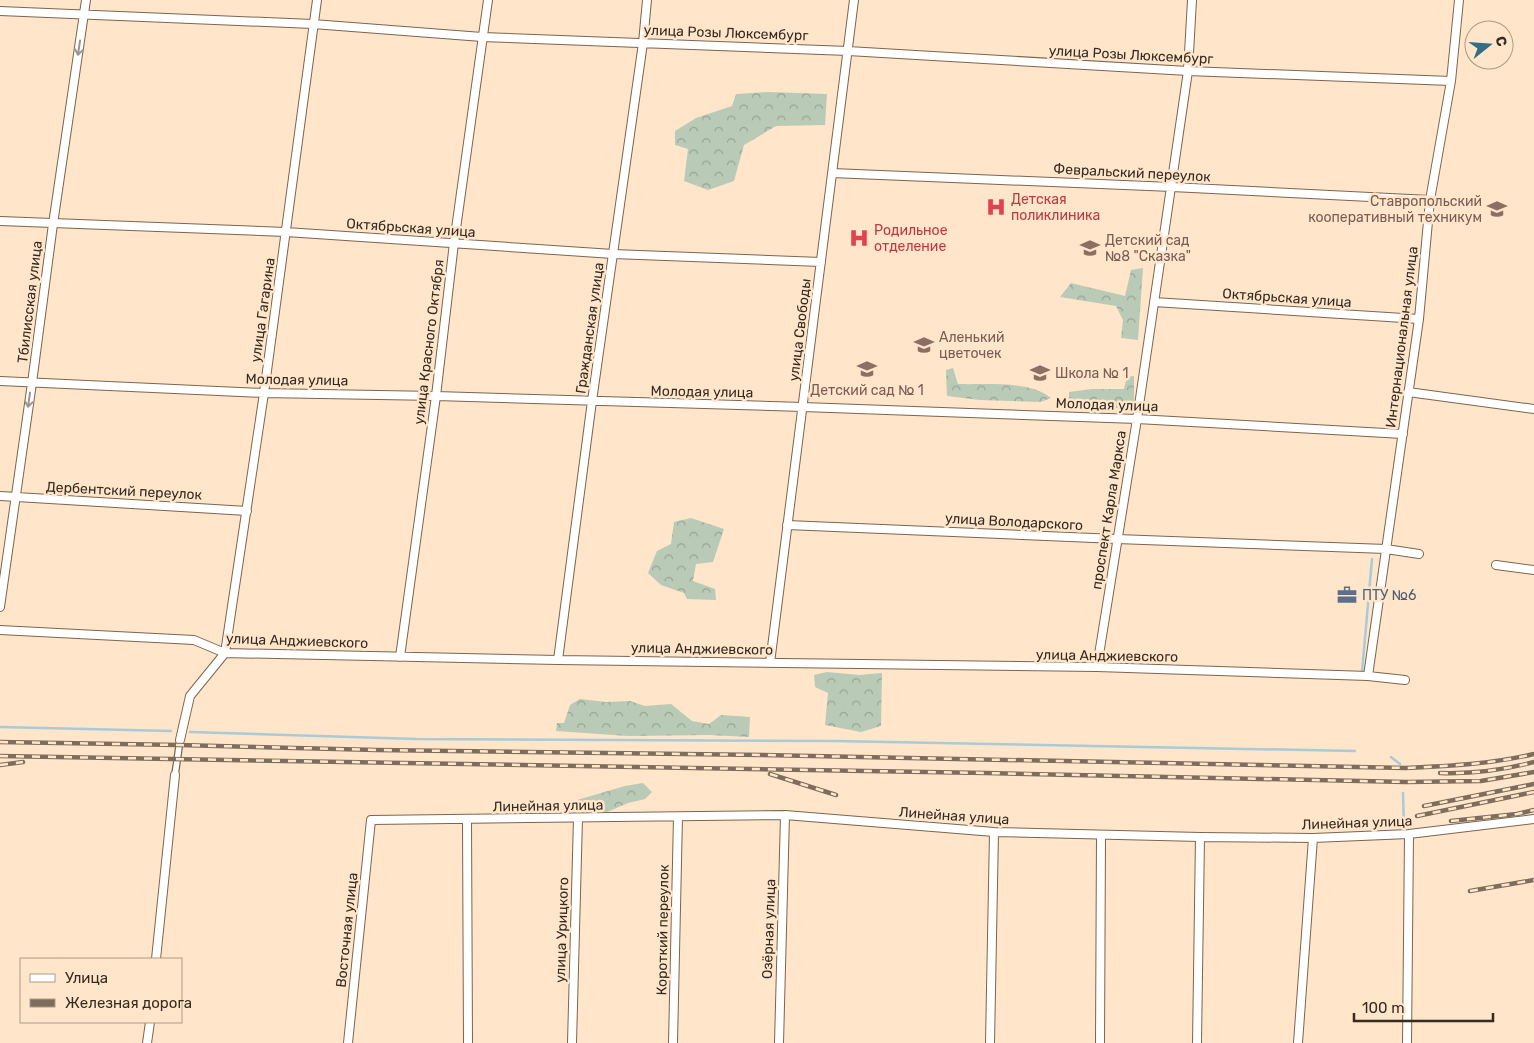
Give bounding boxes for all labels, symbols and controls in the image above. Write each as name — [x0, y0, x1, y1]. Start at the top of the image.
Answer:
north arrow — [1464, 20, 1514, 70]
street label: улица Розы Люксембург — [643, 22, 809, 44]
text: С — [1491, 34, 1511, 49]
one-way arrow — [74, 40, 84, 56]
street label: улица Розы Люксембург — [1048, 42, 1214, 68]
street label: Февральский переулок — [1053, 160, 1212, 186]
place label: Детская поликлиника — [1011, 191, 1100, 224]
place label: Ставропольский кооперативный техникум — [1308, 193, 1482, 226]
hospital icon: Детская поликлиника — [985, 196, 1007, 218]
school or university icon: Ставропольский кооперативный техникум — [1486, 198, 1508, 220]
street label: Октябрьская улица — [346, 215, 476, 241]
place label: Родильное отделение — [874, 222, 948, 255]
hospital icon: Родильное отделение — [848, 227, 870, 249]
place label: Детский сад №8 "Сказка" — [1105, 232, 1191, 265]
school or university icon: Детский сад №8 "Сказка" — [1079, 237, 1101, 259]
street label: Тбилисская улица — [14, 240, 46, 364]
street label: Интернациональная улица — [1382, 245, 1422, 429]
street label: улица Гагарина — [247, 257, 279, 363]
street label: улица Красного Октября — [410, 258, 448, 426]
street label: Гражданская улица — [572, 261, 608, 395]
street label: улица Свободы — [785, 278, 815, 382]
street label: Октябрьская улица — [1222, 285, 1352, 311]
place label: Аленький цветочек — [939, 329, 1004, 362]
school or university icon: Аленький цветочек — [913, 334, 935, 356]
school or university icon: Детский сад № 1 — [856, 358, 878, 380]
school or university icon: Школа № 1 — [1029, 362, 1051, 384]
place label: Школа № 1 — [1055, 365, 1128, 382]
street label: Молодая улица — [246, 371, 348, 389]
place label: Детский сад № 1 — [810, 382, 924, 399]
street label: Молодая улица — [651, 383, 753, 401]
one-way arrow — [24, 391, 34, 407]
street label: Молодая улица — [1055, 395, 1159, 415]
street label: проспект Карла Маркса — [1088, 429, 1130, 591]
street label: Дербентский переулок — [45, 478, 203, 504]
street label: улица Володарского — [944, 510, 1084, 534]
office icon: ПТУ №6 — [1336, 584, 1358, 606]
place label: ПТУ №6 — [1362, 587, 1416, 604]
street label: улица Анджиевского — [226, 630, 368, 652]
street label: улица Анджиевского — [631, 639, 773, 659]
street label: улица Анджиевского — [1036, 646, 1178, 666]
street label: Линейная улица — [492, 797, 604, 815]
street label: Линейная улица — [898, 804, 1010, 828]
street label: Линейная улица — [1301, 813, 1413, 833]
street label: Короткий переулок — [653, 864, 673, 996]
street label: Восточная улица — [333, 872, 361, 988]
street label: улица Урицкого — [552, 877, 572, 983]
street label: Озёрная улица — [759, 879, 779, 979]
legend — [20, 958, 182, 1023]
text: Улица — [65, 969, 108, 987]
scale bar — [1354, 990, 1493, 1022]
text: Железная дорога — [65, 994, 192, 1012]
text: 100 m — [1362, 999, 1404, 1017]

